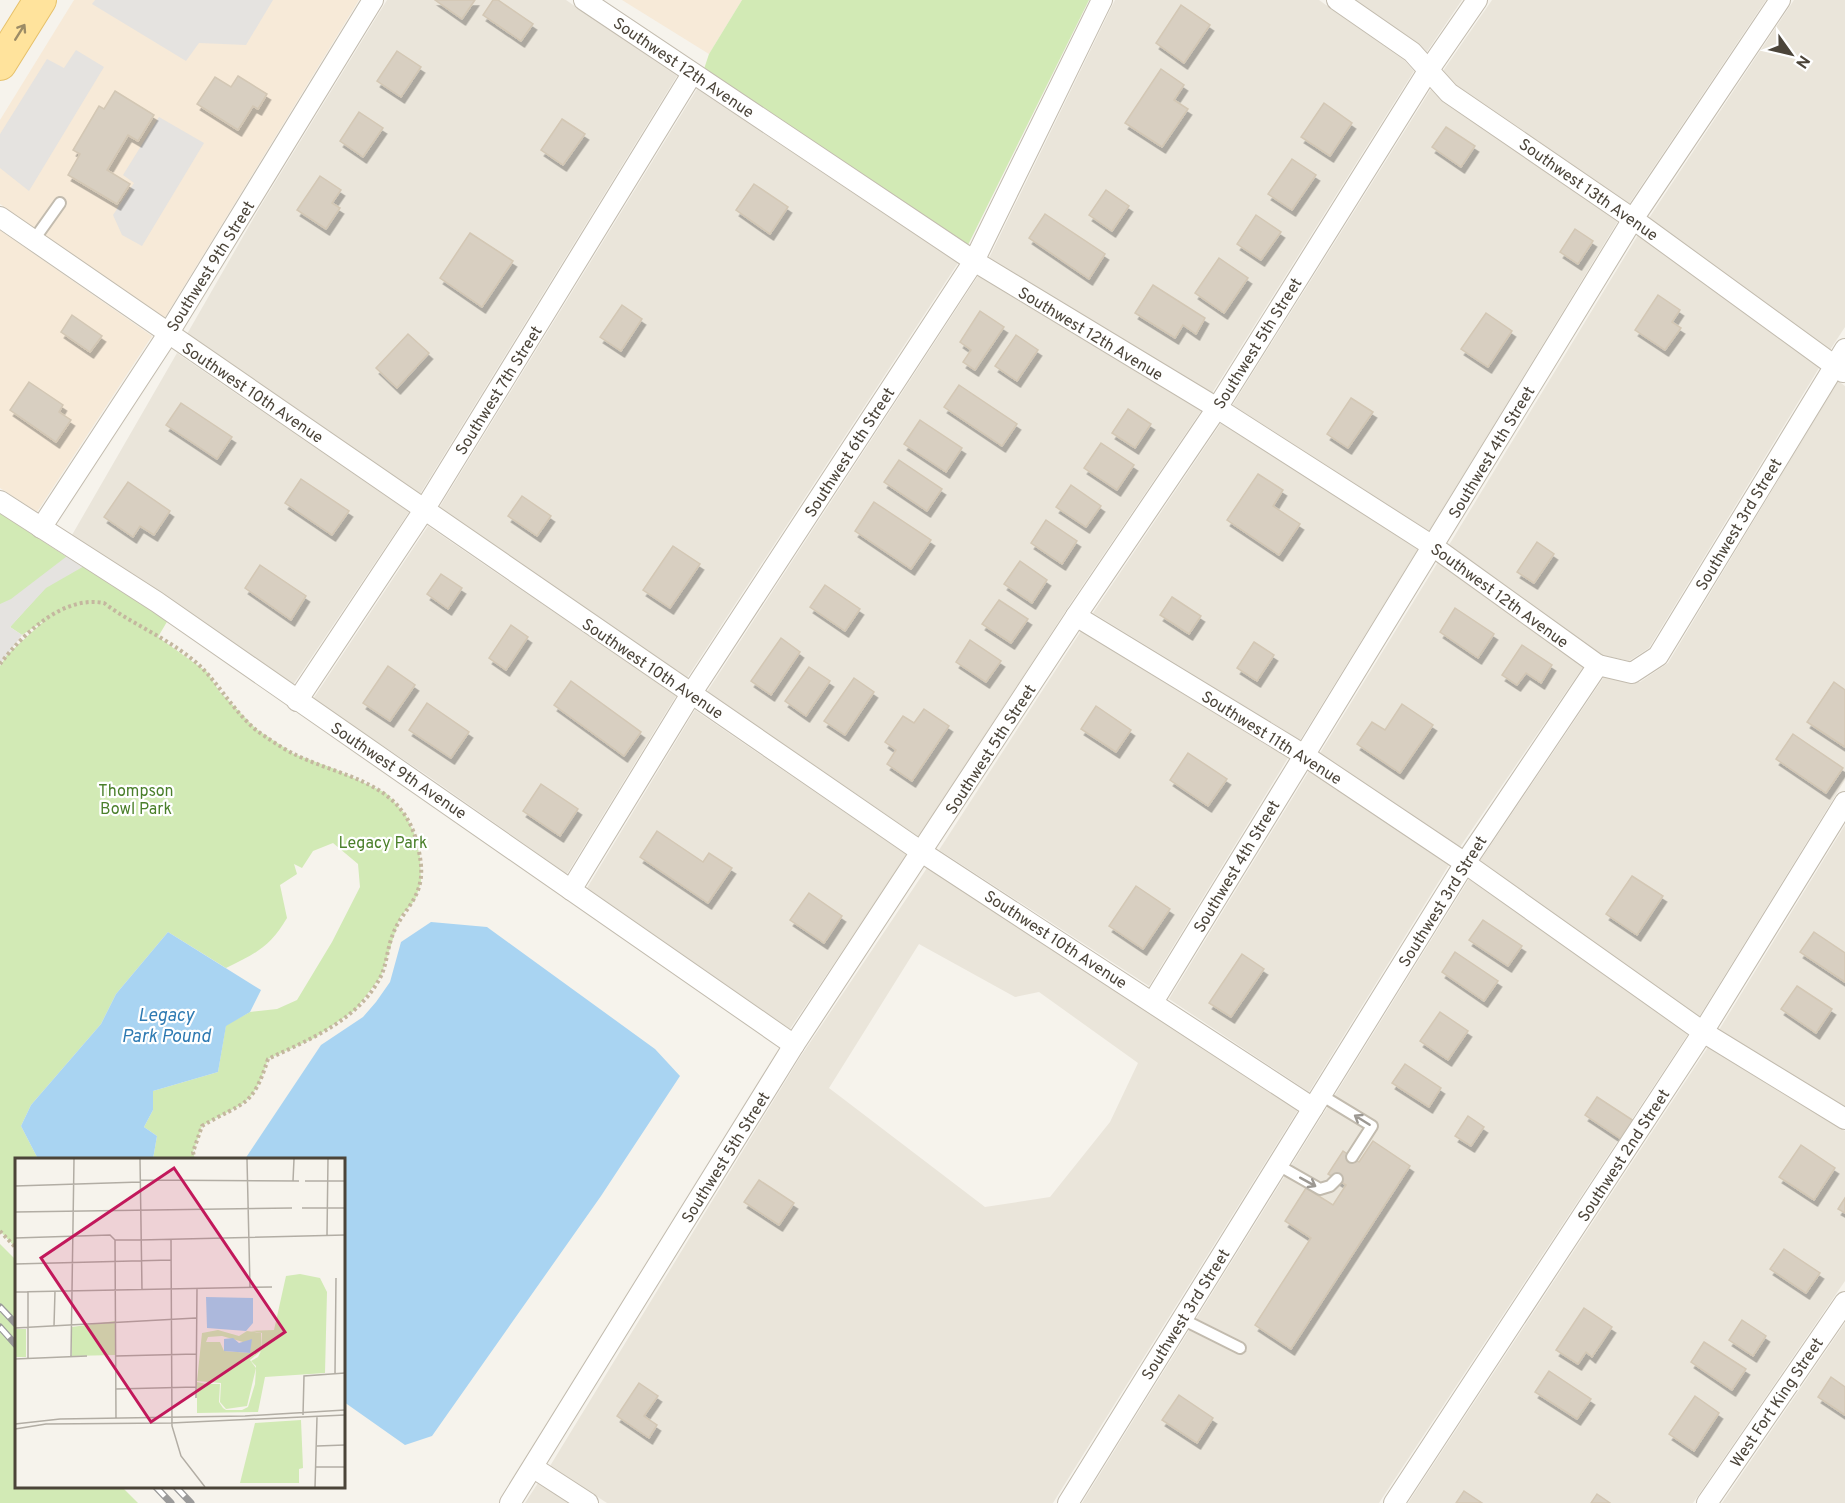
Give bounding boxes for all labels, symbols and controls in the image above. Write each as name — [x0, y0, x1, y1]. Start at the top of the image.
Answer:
street label: Southwest 12th Avenue — [609, 14, 757, 123]
one-way arrow — [14, 24, 26, 41]
north arrow — [1761, 24, 1821, 84]
text: N — [1790, 51, 1813, 72]
street label: Southwest 13th Avenue — [1514, 135, 1661, 246]
street label: Southwest 9th Street — [163, 198, 260, 336]
street label: Southwest 5th Street — [1210, 275, 1307, 413]
street label: Southwest 12th Avenue — [1014, 283, 1166, 386]
street label: Southwest 7th Street — [452, 323, 548, 459]
street label: Southwest 10th Avenue — [177, 339, 326, 448]
street label: Southwest 4th Street — [1445, 383, 1540, 523]
street label: Southwest 6th Street — [801, 384, 900, 522]
street label: Southwest 3rd Street — [1692, 455, 1787, 595]
street label: Southwest 12th Avenue — [1426, 540, 1572, 653]
street label: Southwest 10th Avenue — [577, 615, 726, 724]
street label: Southwest 5th Street — [942, 681, 1041, 819]
street label: Southwest 11th Avenue — [1197, 687, 1345, 790]
street label: Southwest 9th Avenue — [326, 719, 470, 825]
park label: Thompson Bowl Park — [98, 782, 174, 820]
street label: Southwest 4th Street — [1190, 797, 1285, 937]
street label: Southwest 3rd Street — [1395, 833, 1492, 971]
park label: Legacy Park — [339, 834, 428, 854]
street label: Southwest 10th Avenue — [980, 887, 1130, 994]
water label: Legacy Park Pound — [121, 1005, 212, 1049]
street label: Southwest 2nd Street — [1574, 1086, 1675, 1226]
street label: Southwest 5th Street — [678, 1089, 775, 1227]
one-way arrow — [1354, 1113, 1371, 1125]
inset map — [15, 1158, 345, 1488]
one-way arrow — [1298, 1177, 1316, 1188]
street label: Southwest 3rd Street — [1138, 1246, 1235, 1384]
street label: West Fort King Street — [1727, 1334, 1829, 1472]

